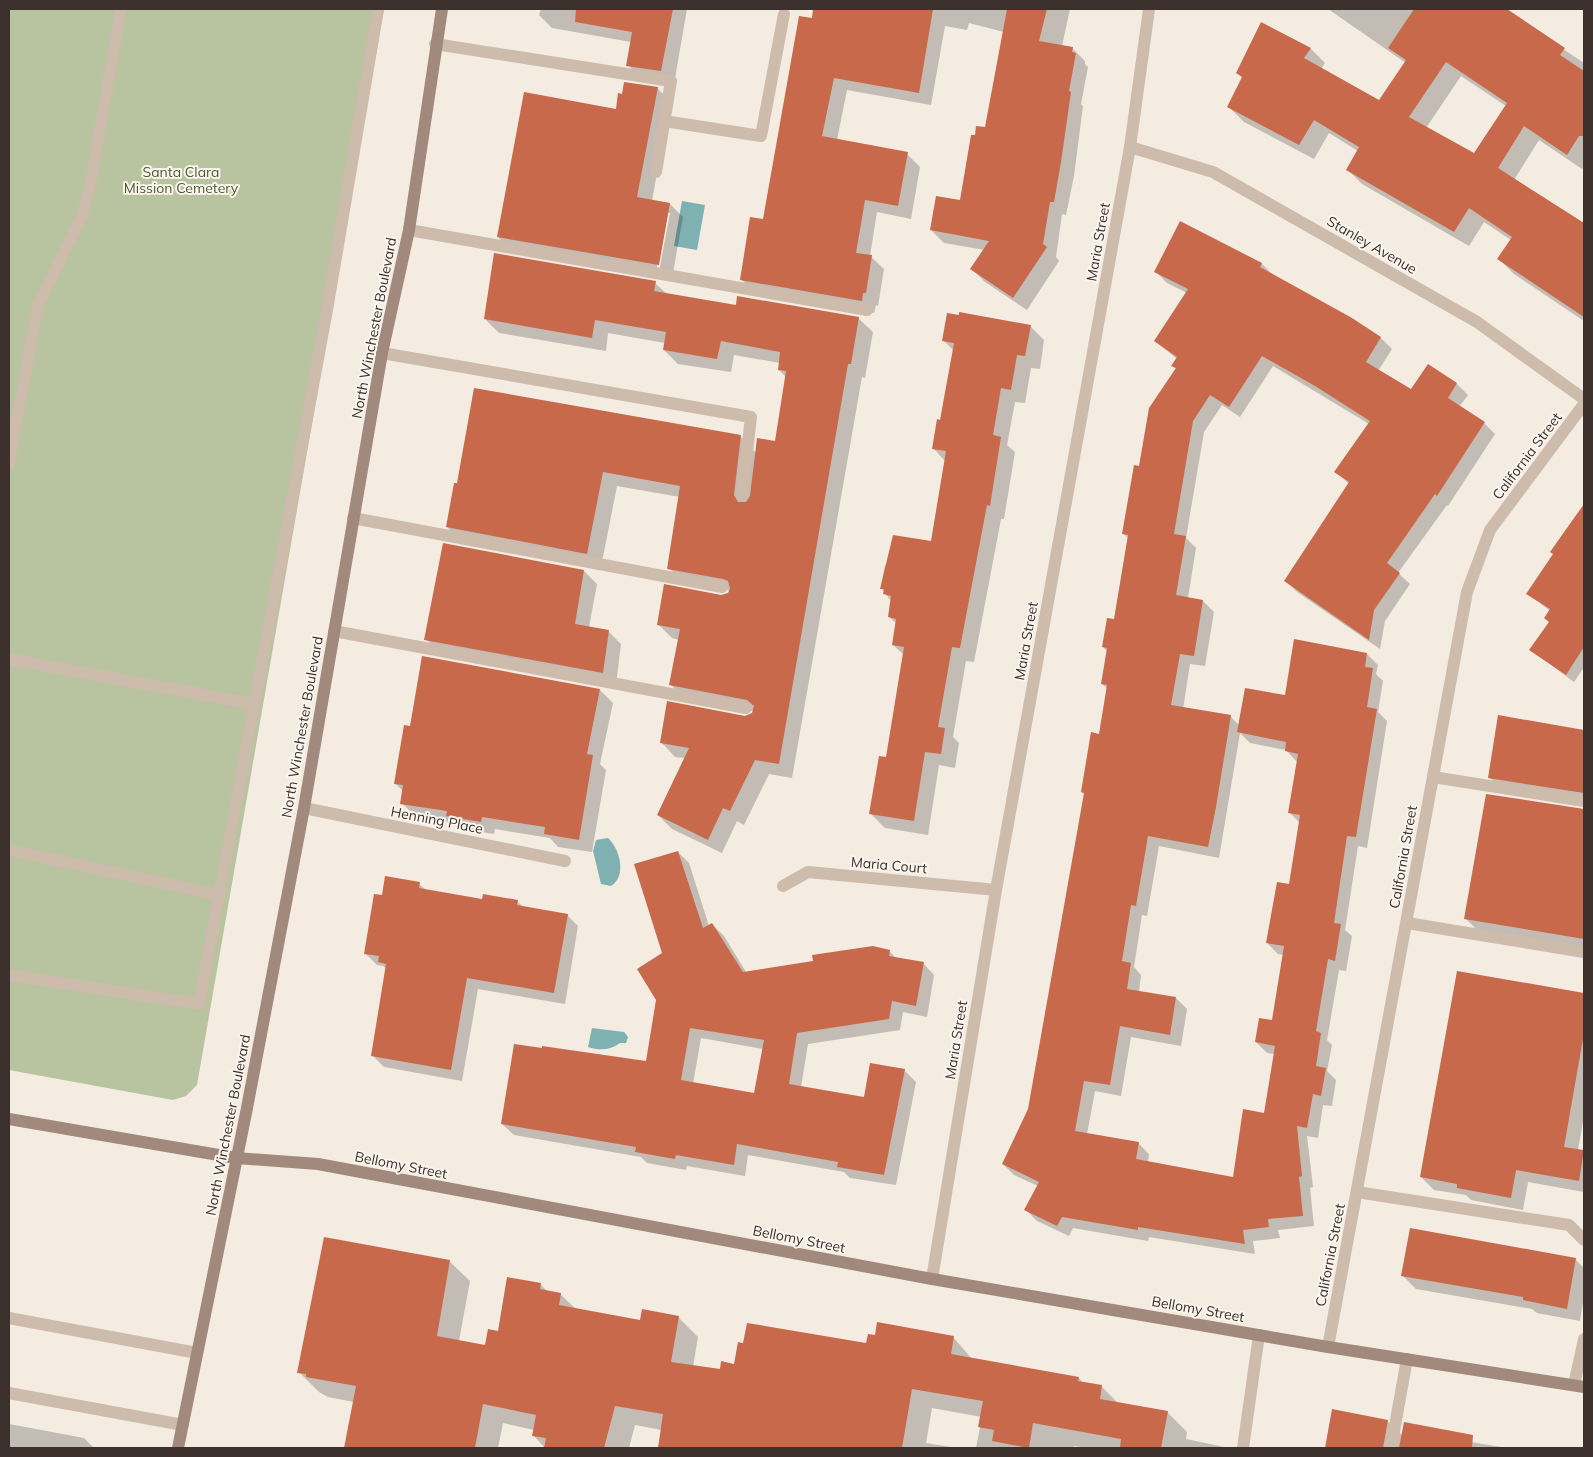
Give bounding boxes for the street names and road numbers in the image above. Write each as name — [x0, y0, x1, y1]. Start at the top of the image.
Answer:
street label: Maria Street — [1082, 201, 1114, 283]
street label: Stanley Avenue — [1324, 212, 1420, 278]
street label: North Winchester Boulevard — [348, 236, 400, 420]
street label: California Street — [1488, 409, 1566, 503]
street label: Maria Street — [1010, 600, 1042, 682]
street label: North Winchester Boulevard — [277, 635, 327, 819]
street label: Henning Place — [389, 802, 485, 838]
street label: California Street — [1385, 804, 1421, 910]
street label: Maria Court — [850, 853, 928, 877]
street label: Maria Street — [941, 999, 971, 1081]
street label: North Winchester Boulevard — [202, 1033, 254, 1217]
street label: Bellomy Street — [353, 1147, 449, 1183]
street label: California Street — [1311, 1202, 1349, 1308]
street label: Bellomy Street — [751, 1221, 847, 1257]
street label: Bellomy Street — [1150, 1292, 1246, 1326]

